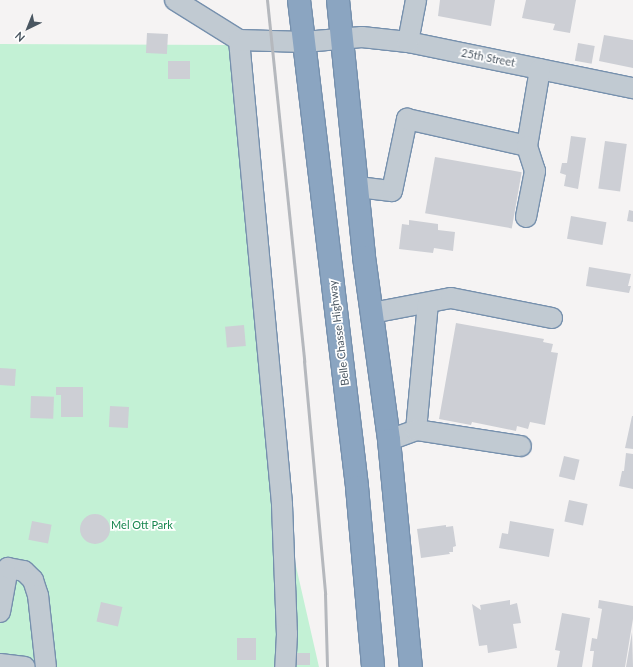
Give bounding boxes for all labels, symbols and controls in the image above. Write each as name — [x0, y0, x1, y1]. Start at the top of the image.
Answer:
north arrow — [8, 8, 48, 48]
text: N — [12, 30, 27, 45]
street label: 25th Street — [460, 46, 516, 70]
street label: Belle Chasse Highway — [326, 280, 352, 386]
park label: Mel Ott Park — [111, 518, 173, 532]

